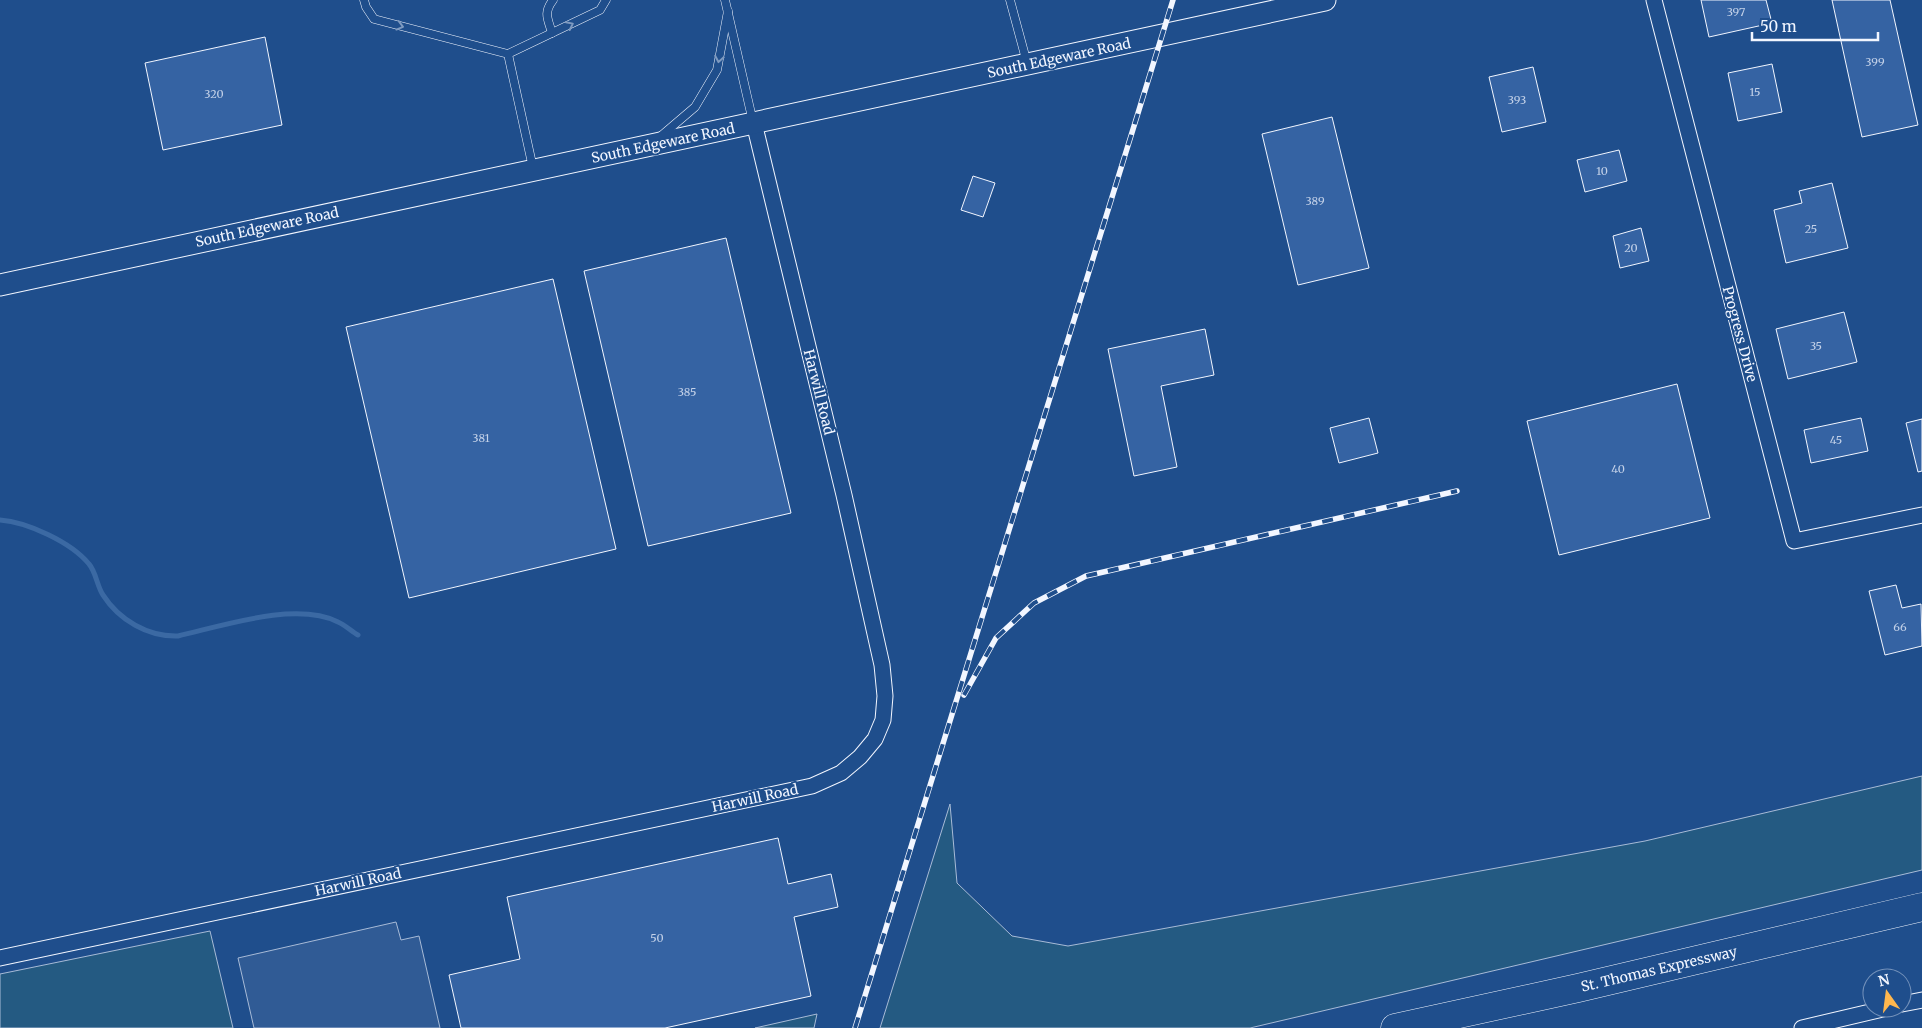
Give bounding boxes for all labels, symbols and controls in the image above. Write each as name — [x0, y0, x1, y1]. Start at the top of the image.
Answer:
house number: 397 — [1727, 5, 1745, 19]
scale bar — [1752, 10, 1878, 42]
text: 50 m — [1760, 17, 1797, 36]
one-way arrow — [396, 20, 405, 31]
one-way arrow — [565, 21, 574, 31]
street label: South Edgeware Road — [986, 34, 1133, 82]
one-way arrow — [715, 55, 725, 64]
house number: 399 — [1865, 55, 1885, 69]
house number: 15 — [1749, 85, 1761, 99]
house number: 320 — [204, 87, 224, 101]
house number: 393 — [1508, 93, 1526, 107]
street label: South Edgeware Road — [590, 119, 737, 167]
house number: 10 — [1596, 164, 1608, 178]
house number: 389 — [1305, 194, 1325, 208]
street label: South Edgeware Road — [194, 203, 341, 251]
house number: 25 — [1805, 222, 1817, 236]
house number: 20 — [1624, 241, 1638, 255]
street label: Progress Drive — [1719, 284, 1761, 384]
house number: 35 — [1810, 339, 1822, 353]
street label: Harwill Road — [800, 347, 838, 437]
house number: 385 — [678, 385, 696, 399]
house number: 381 — [472, 431, 490, 445]
house number: 45 — [1830, 433, 1842, 447]
house number: 40 — [1611, 462, 1625, 476]
house number: 66 — [1893, 620, 1907, 634]
street label: Harwill Road — [710, 780, 800, 816]
street label: Harwill Road — [313, 864, 403, 900]
house number: 50 — [650, 931, 664, 945]
street label: St. Thomas Expressway — [1579, 942, 1740, 996]
north arrow — [1862, 968, 1912, 1018]
text: N — [1876, 970, 1891, 990]

